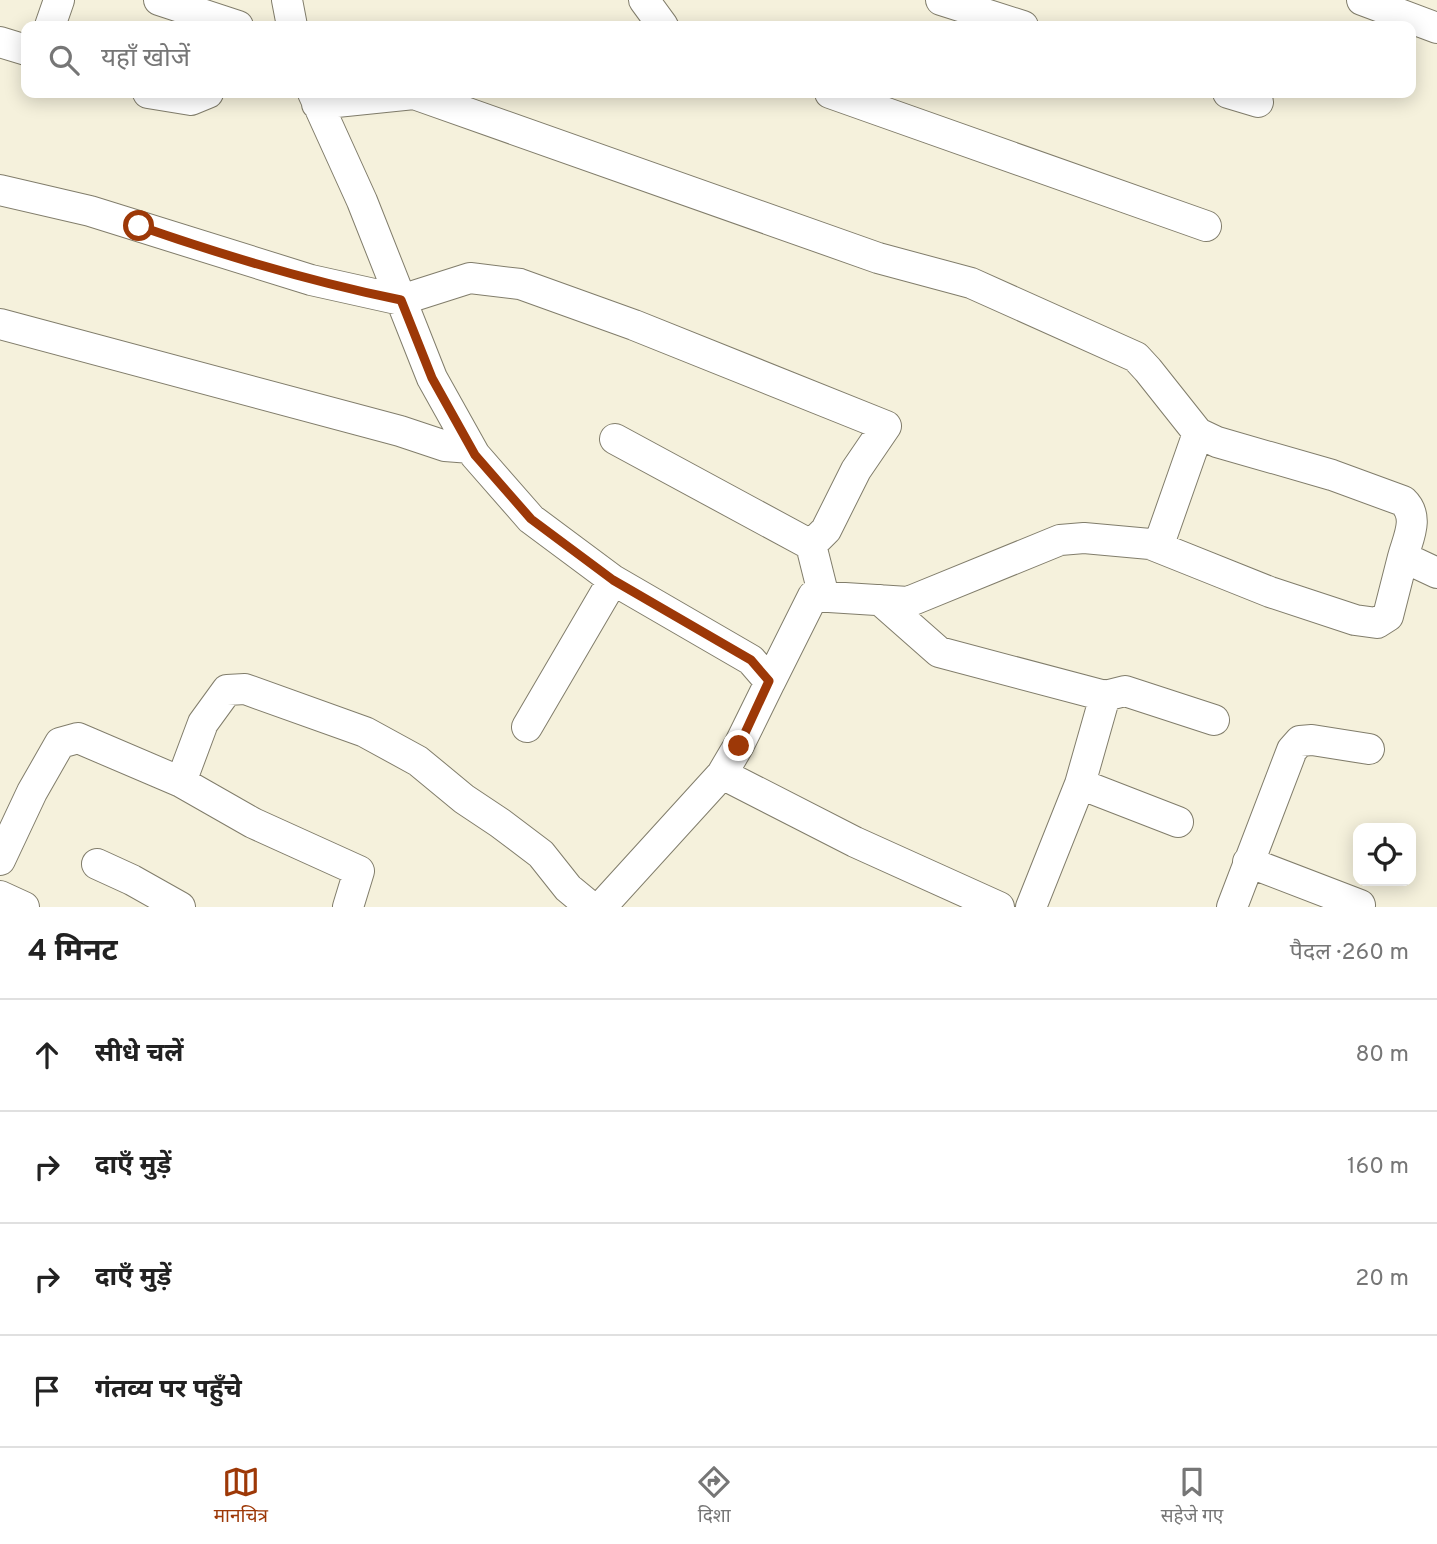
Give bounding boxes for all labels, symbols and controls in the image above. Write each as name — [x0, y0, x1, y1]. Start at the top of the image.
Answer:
search box — [21, 21, 1416, 98]
icon: search — [45, 41, 83, 79]
text: यहाँ खोजें — [101, 43, 190, 76]
route start — [123, 210, 154, 241]
route end — [723, 730, 754, 761]
map controls — [1353, 823, 1416, 886]
button: locate — [1353, 823, 1416, 886]
text: 4 मिनट — [28, 934, 118, 971]
text: पैदल · 260 m — [1290, 939, 1409, 968]
icon: ahead — [28, 1036, 66, 1074]
text: सीधे चलें — [95, 1038, 183, 1071]
text: 80 m — [1356, 1041, 1409, 1070]
icon: right — [28, 1148, 66, 1186]
text: दाएँ मुड़ें — [95, 1150, 171, 1183]
text: 160 m — [1347, 1153, 1409, 1182]
icon: right — [28, 1260, 66, 1298]
text: दाएँ मुड़ें — [95, 1262, 171, 1295]
text: 20 m — [1355, 1265, 1409, 1294]
icon: arrive — [28, 1372, 66, 1410]
text: गंतव्य पर पहुँचे — [95, 1374, 242, 1407]
tab: मानचित्र — [214, 1463, 268, 1530]
tab: दिशा — [695, 1463, 733, 1530]
tab: सहेजे गए — [1161, 1463, 1223, 1530]

